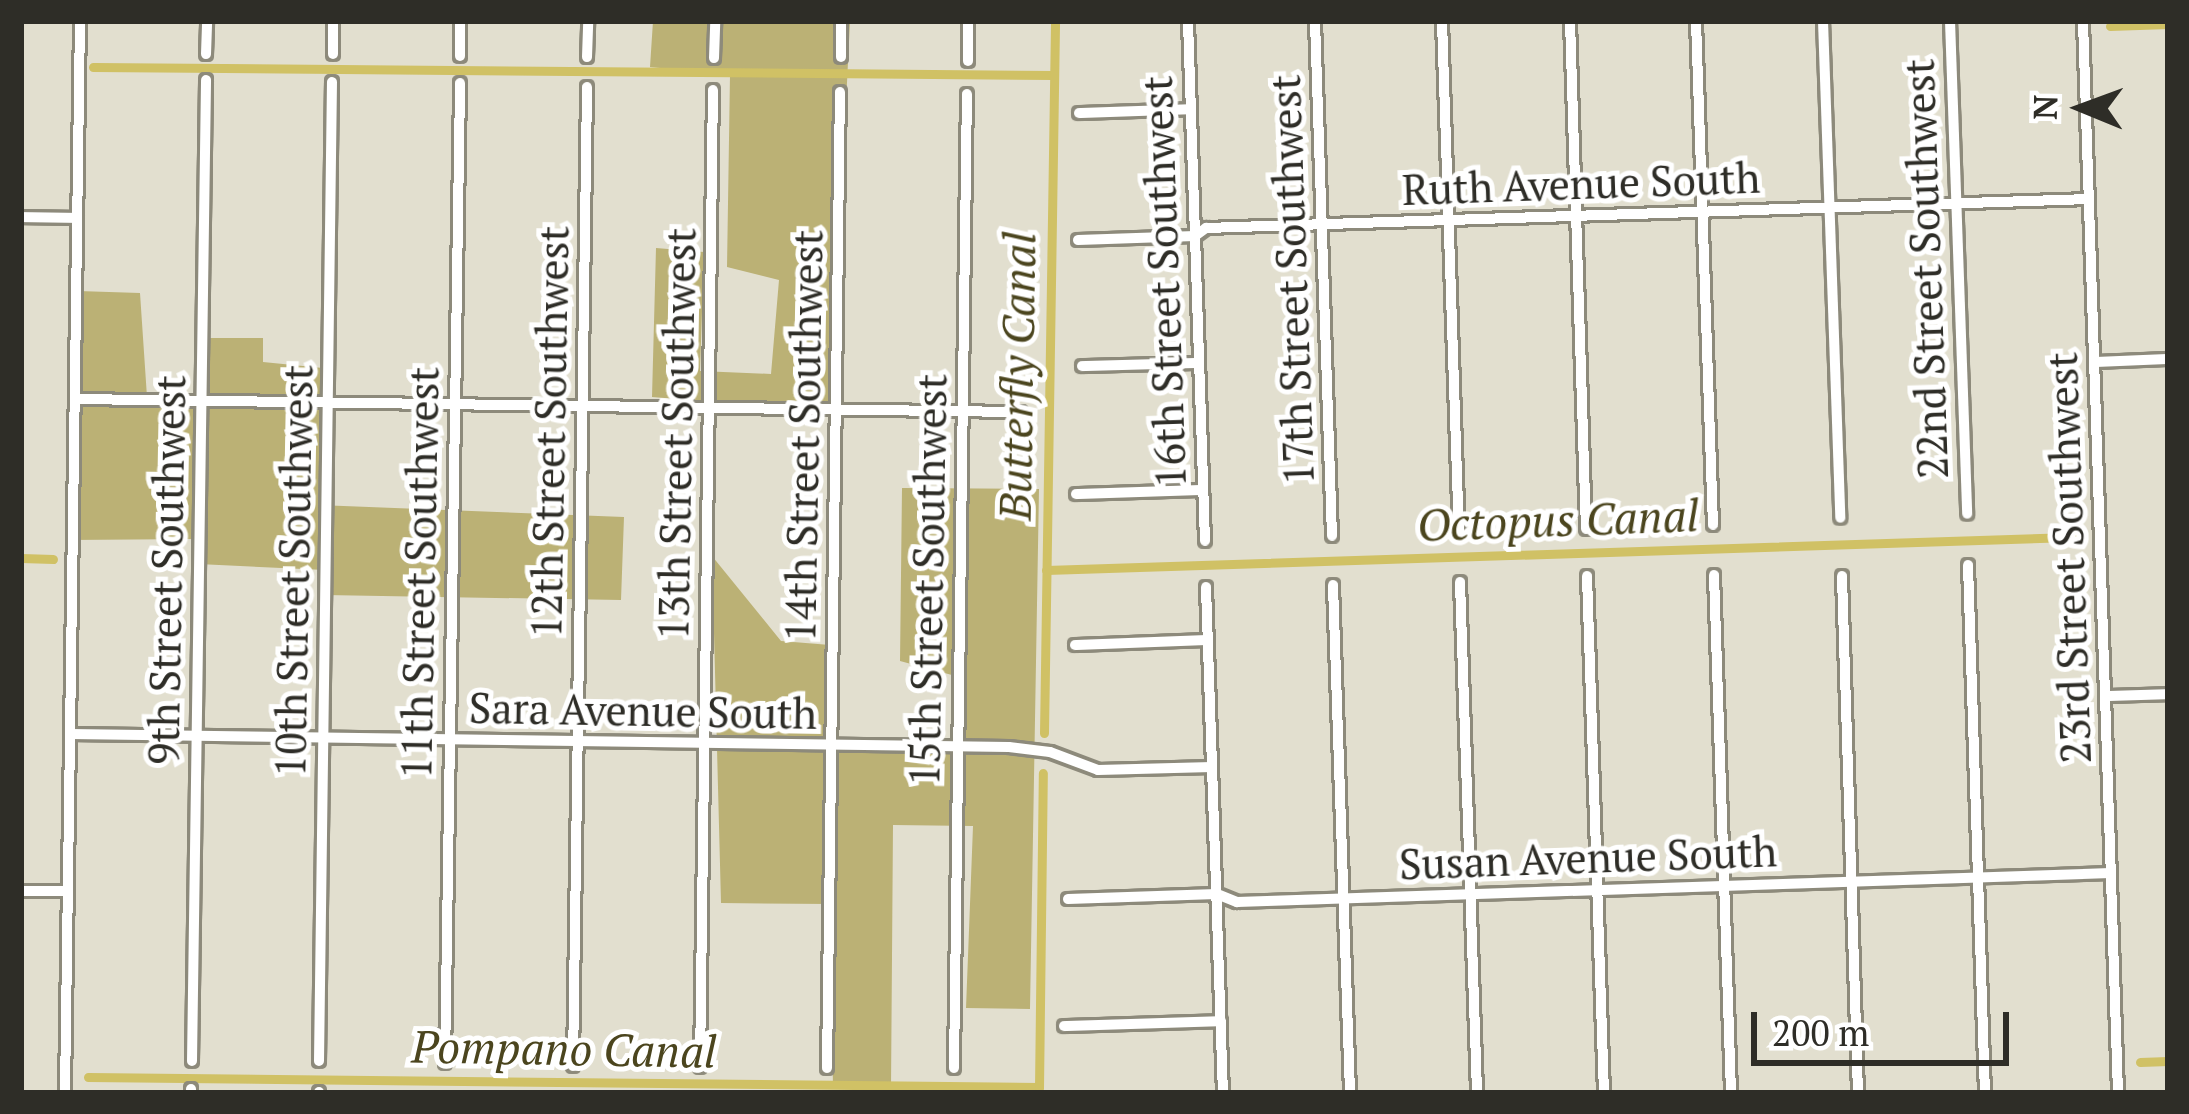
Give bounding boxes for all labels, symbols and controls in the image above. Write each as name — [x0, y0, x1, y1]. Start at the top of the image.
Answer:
north arrow — [2021, 48, 2141, 168]
street label: 22nd Street Southwest — [1892, 58, 1958, 480]
street label: 17th Street Southwest — [1259, 74, 1323, 486]
street label: 16th Street Southwest — [1131, 75, 1195, 489]
text: N — [2023, 94, 2066, 120]
street label: Ruth Avenue South — [1401, 152, 1761, 214]
street label: 12th Street Southwest — [520, 225, 578, 639]
street label: 13th Street Southwest — [647, 227, 705, 641]
street label: 14th Street Southwest — [774, 229, 832, 643]
water label: Butterfly Canal — [987, 231, 1047, 521]
street label: 23rd Street Southwest — [2036, 351, 2100, 765]
street label: 10th Street Southwest — [264, 364, 322, 778]
street label: 11th Street Southwest — [390, 366, 448, 780]
street label: 15th Street Southwest — [898, 373, 956, 787]
street label: 9th Street Southwest — [137, 375, 195, 765]
water label: Octopus Canal — [1416, 488, 1700, 552]
street label: Sara Avenue South — [468, 682, 818, 738]
street label: Susan Avenue South — [1398, 825, 1778, 889]
scale bar — [1757, 988, 2015, 1062]
text: 200 m — [1772, 1009, 1869, 1056]
water label: Pompano Canal — [411, 1019, 717, 1079]

